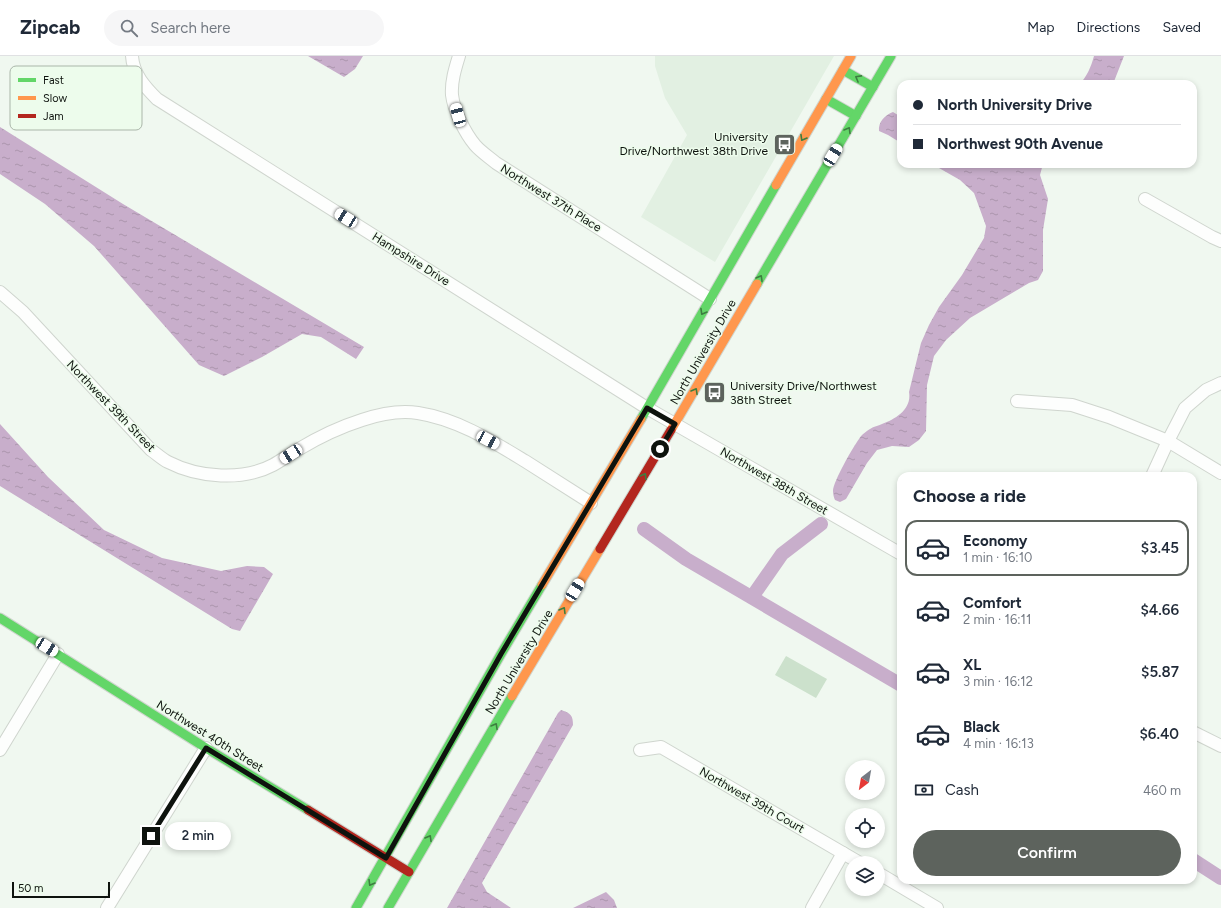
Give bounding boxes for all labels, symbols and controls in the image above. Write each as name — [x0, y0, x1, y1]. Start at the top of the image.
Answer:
search box — [104, 10, 384, 46]
text: Zipcab — [20, 16, 80, 39]
icon: search — [118, 17, 140, 39]
text: Search here — [150, 19, 230, 37]
text: Map — [1027, 19, 1055, 36]
text: Directions — [1077, 19, 1140, 36]
text: Saved — [1162, 19, 1201, 36]
legend — [10, 66, 142, 130]
text: Fast — [43, 74, 64, 87]
one-way arrow — [855, 76, 862, 83]
text: Slow — [43, 92, 67, 105]
text: North University Drive — [937, 96, 1092, 114]
car — [449, 102, 467, 128]
text: Jam — [43, 110, 64, 123]
one-way arrow — [843, 127, 851, 134]
place label: University Drive/Northwest 38th Drive — [619, 130, 769, 158]
bus stop icon: University Drive/Northwest 38th Drive — [771, 131, 797, 157]
one-way arrow — [801, 134, 808, 141]
text: Northwest 90th Avenue — [937, 135, 1103, 153]
car — [822, 142, 844, 168]
street label: Northwest 37th Place — [498, 161, 604, 235]
car — [333, 207, 359, 229]
street label: Hampshire Drive — [370, 230, 453, 289]
one-way arrow — [756, 275, 763, 283]
street label: North University Drive — [667, 297, 739, 407]
one-way arrow — [700, 308, 707, 315]
street label: Northwest 39th Street — [64, 357, 159, 455]
place label: University Drive/Northwest 38th Street — [730, 379, 877, 407]
bus stop icon: University Drive/Northwest 38th Street — [701, 380, 727, 406]
one-way arrow — [690, 388, 697, 395]
car — [475, 429, 501, 451]
route start — [651, 440, 669, 458]
car — [278, 442, 304, 466]
street label: Northwest 38th Street — [718, 444, 831, 518]
one-way arrow — [639, 473, 646, 480]
text: Choose a ride — [913, 485, 1026, 507]
icon: car — [915, 530, 951, 566]
text: Economy — [963, 532, 1028, 550]
text: $3.45 — [1141, 539, 1179, 557]
text: 1 min · 16:10 — [963, 550, 1032, 565]
car — [564, 577, 586, 603]
icon: car — [915, 592, 951, 628]
text: Comfort — [963, 594, 1022, 612]
text: $4.66 — [1141, 601, 1179, 619]
street label: North University Drive — [482, 607, 556, 717]
one-way arrow — [559, 607, 566, 614]
text: 2 min · 16:11 — [963, 612, 1031, 627]
car — [34, 636, 60, 658]
icon: car — [915, 654, 951, 690]
text: XL — [963, 656, 981, 674]
text: $5.87 — [1141, 663, 1179, 681]
text: 3 min · 16:12 — [963, 674, 1033, 689]
street label: Northwest 40th Street — [154, 697, 266, 775]
icon: car — [915, 716, 951, 752]
text: Black — [963, 718, 1000, 736]
one-way arrow — [490, 723, 497, 730]
text: $6.40 — [1139, 725, 1179, 743]
text: 4 min · 16:13 — [963, 736, 1034, 751]
north arrow — [845, 760, 885, 800]
map controls — [845, 760, 885, 896]
street label: Northwest 39th Court — [697, 764, 807, 836]
icon: cash — [913, 779, 935, 801]
text: Cash — [945, 781, 979, 799]
text: 460 m — [1143, 783, 1181, 798]
button: locate — [845, 808, 885, 848]
callout: 2 min — [165, 822, 231, 850]
route end — [142, 827, 160, 845]
text: 2 min — [182, 828, 214, 843]
button: Confirm — [913, 830, 1181, 876]
one-way arrow — [424, 835, 432, 842]
button: layers — [845, 856, 885, 896]
one-way arrow — [368, 879, 375, 886]
scale bar — [12, 880, 110, 899]
text: 50 m — [18, 882, 43, 895]

